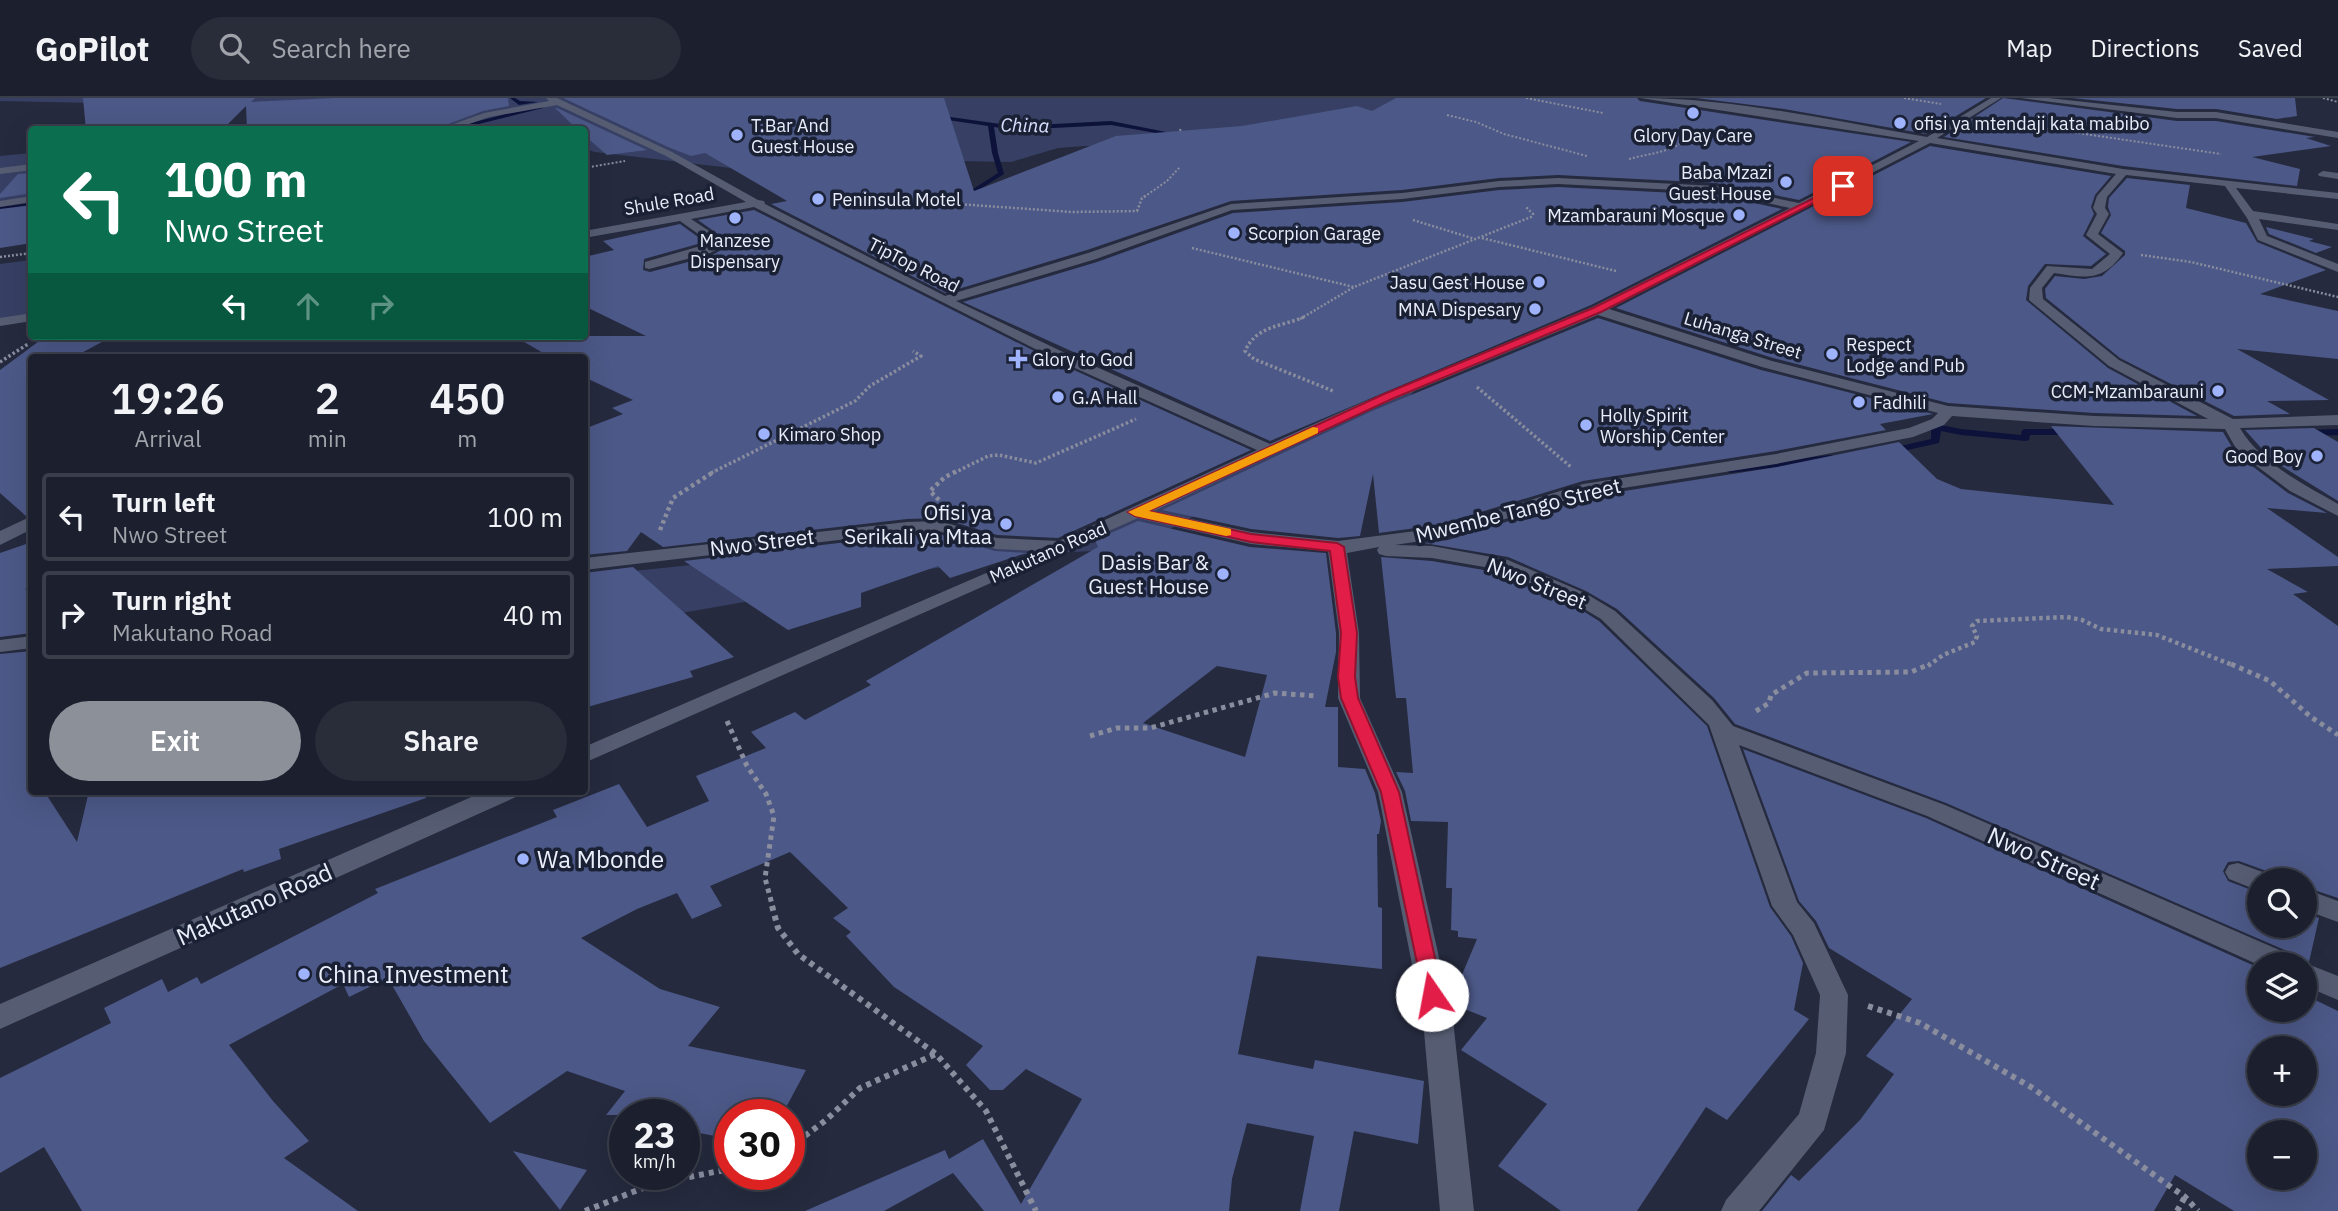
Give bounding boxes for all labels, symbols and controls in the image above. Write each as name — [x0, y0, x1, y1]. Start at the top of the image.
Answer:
search box — [191, 17, 681, 80]
text: GoPilot — [35, 27, 149, 70]
icon: search — [215, 29, 253, 67]
text: Search here — [271, 31, 411, 65]
text: Map — [2006, 32, 2052, 64]
text: Directions — [2090, 32, 2200, 64]
text: Saved — [2238, 32, 2303, 64]
marker: Glory Day Care — [1685, 105, 1701, 121]
place label: ofisi ya mtendaji kata mabibo — [1914, 112, 2150, 135]
water label: China — [1000, 113, 1050, 137]
place label: T.Bar And Guest House — [751, 114, 855, 158]
marker: ofisi ya mtendaji kata mabibo — [1892, 115, 1908, 131]
place label: Glory Day Care — [1633, 124, 1753, 147]
marker: T.Bar And Guest House — [729, 127, 745, 143]
text: 100 m — [164, 147, 308, 210]
icon: left — [49, 154, 140, 245]
pin — [1813, 156, 1873, 216]
place label: Baba Mzazi Guest House — [1669, 161, 1772, 205]
icon: arrive — [1824, 167, 1862, 205]
marker: Baba Mzazi Guest House — [1778, 174, 1794, 190]
street label: Shule Road — [622, 182, 716, 220]
place label: Peninsula Motel — [832, 188, 961, 211]
marker: Peninsula Motel — [810, 191, 826, 207]
place label: Mzambarauni Mosque — [1547, 204, 1725, 227]
marker: Mzambarauni Mosque — [1731, 207, 1747, 223]
text: Nwo Street — [164, 209, 324, 251]
marker: Manzese Dispensary — [727, 210, 743, 226]
place label: Scorpion Garage — [1248, 222, 1381, 245]
marker: Scorpion Garage — [1226, 225, 1242, 241]
place label: Manzese Dispensary — [690, 229, 780, 273]
street label: TipTop Road — [865, 232, 963, 298]
place label: Jasu Gest House — [1390, 271, 1525, 294]
marker: Jasu Gest House — [1531, 274, 1547, 290]
icon: left — [216, 287, 254, 325]
icon: ahead — [289, 287, 327, 325]
icon: right — [362, 287, 400, 325]
place label: MNA Dispesary — [1398, 298, 1521, 321]
marker: MNA Dispesary — [1527, 301, 1543, 317]
street label: Luhanga Street — [1681, 306, 1805, 364]
place label: Respect Lodge and Pub — [1846, 333, 1965, 377]
marker: Respect Lodge and Pub — [1824, 346, 1840, 362]
place label: Glory to God — [1032, 348, 1133, 371]
marker: Glory to God — [1010, 351, 1026, 367]
text: 19:26 — [111, 371, 225, 426]
text: 2 — [315, 371, 340, 426]
text: 450 — [430, 371, 505, 426]
place label: CCM-Mzambarauni — [2051, 380, 2204, 403]
marker: CCM-Mzambarauni — [2210, 383, 2226, 399]
place label: G.A Hall — [1072, 386, 1138, 409]
marker: G.A Hall — [1050, 389, 1066, 405]
place label: Fadhili — [1873, 391, 1927, 414]
marker: Fadhili — [1851, 394, 1867, 410]
place label: Holly Spirit Worship Center — [1600, 404, 1725, 448]
marker: Holly Spirit Worship Center — [1578, 417, 1594, 433]
text: Arrival — [134, 423, 201, 453]
text: min — [308, 423, 347, 453]
text: m — [457, 423, 477, 453]
place label: Kimaro Shop — [778, 423, 881, 446]
marker: Kimaro Shop — [756, 426, 772, 442]
place label: Good Boy — [2225, 445, 2303, 468]
marker: Good Boy — [2309, 448, 2325, 464]
street label: Mwembe Tango Street — [1412, 471, 1624, 549]
text: Turn left — [112, 485, 215, 519]
icon: left — [53, 498, 91, 536]
place label: Ofisi ya Serikali ya Mtaa — [844, 498, 992, 550]
text: 100 m — [487, 500, 563, 534]
street label: Makutano Road — [986, 516, 1110, 588]
marker: Ofisi ya Serikali ya Mtaa — [998, 516, 1014, 532]
text: Nwo Street — [112, 519, 227, 549]
street label: Nwo Street — [708, 522, 816, 562]
place label: Dasis Bar & Guest House — [1088, 548, 1209, 600]
street label: Nwo Street — [1483, 550, 1591, 616]
marker: Dasis Bar & Guest House — [1215, 566, 1231, 582]
text: Turn right — [112, 583, 231, 617]
icon: right — [53, 596, 91, 634]
text: 40 m — [503, 598, 563, 632]
text: Makutano Road — [112, 617, 273, 647]
button: Exit — [49, 701, 301, 781]
button: Share — [315, 701, 567, 781]
street label: Nwo Street — [1983, 819, 2105, 897]
place label: Wa Mbonde — [537, 843, 664, 875]
marker: Wa Mbonde — [515, 851, 531, 867]
street label: Makutano Road — [171, 855, 337, 953]
map controls — [2247, 868, 2317, 1190]
button: search — [2247, 868, 2317, 938]
button: layers — [2247, 952, 2317, 1022]
place label: China Investment — [318, 958, 509, 990]
position arrow — [1395, 958, 1469, 1032]
marker: China Investment — [296, 966, 312, 982]
button: + — [2247, 1036, 2317, 1106]
speed limit sign: 30 — [714, 1099, 805, 1190]
text: 23 — [633, 1112, 676, 1158]
button: − — [2247, 1120, 2317, 1190]
text: km/h — [633, 1150, 676, 1173]

